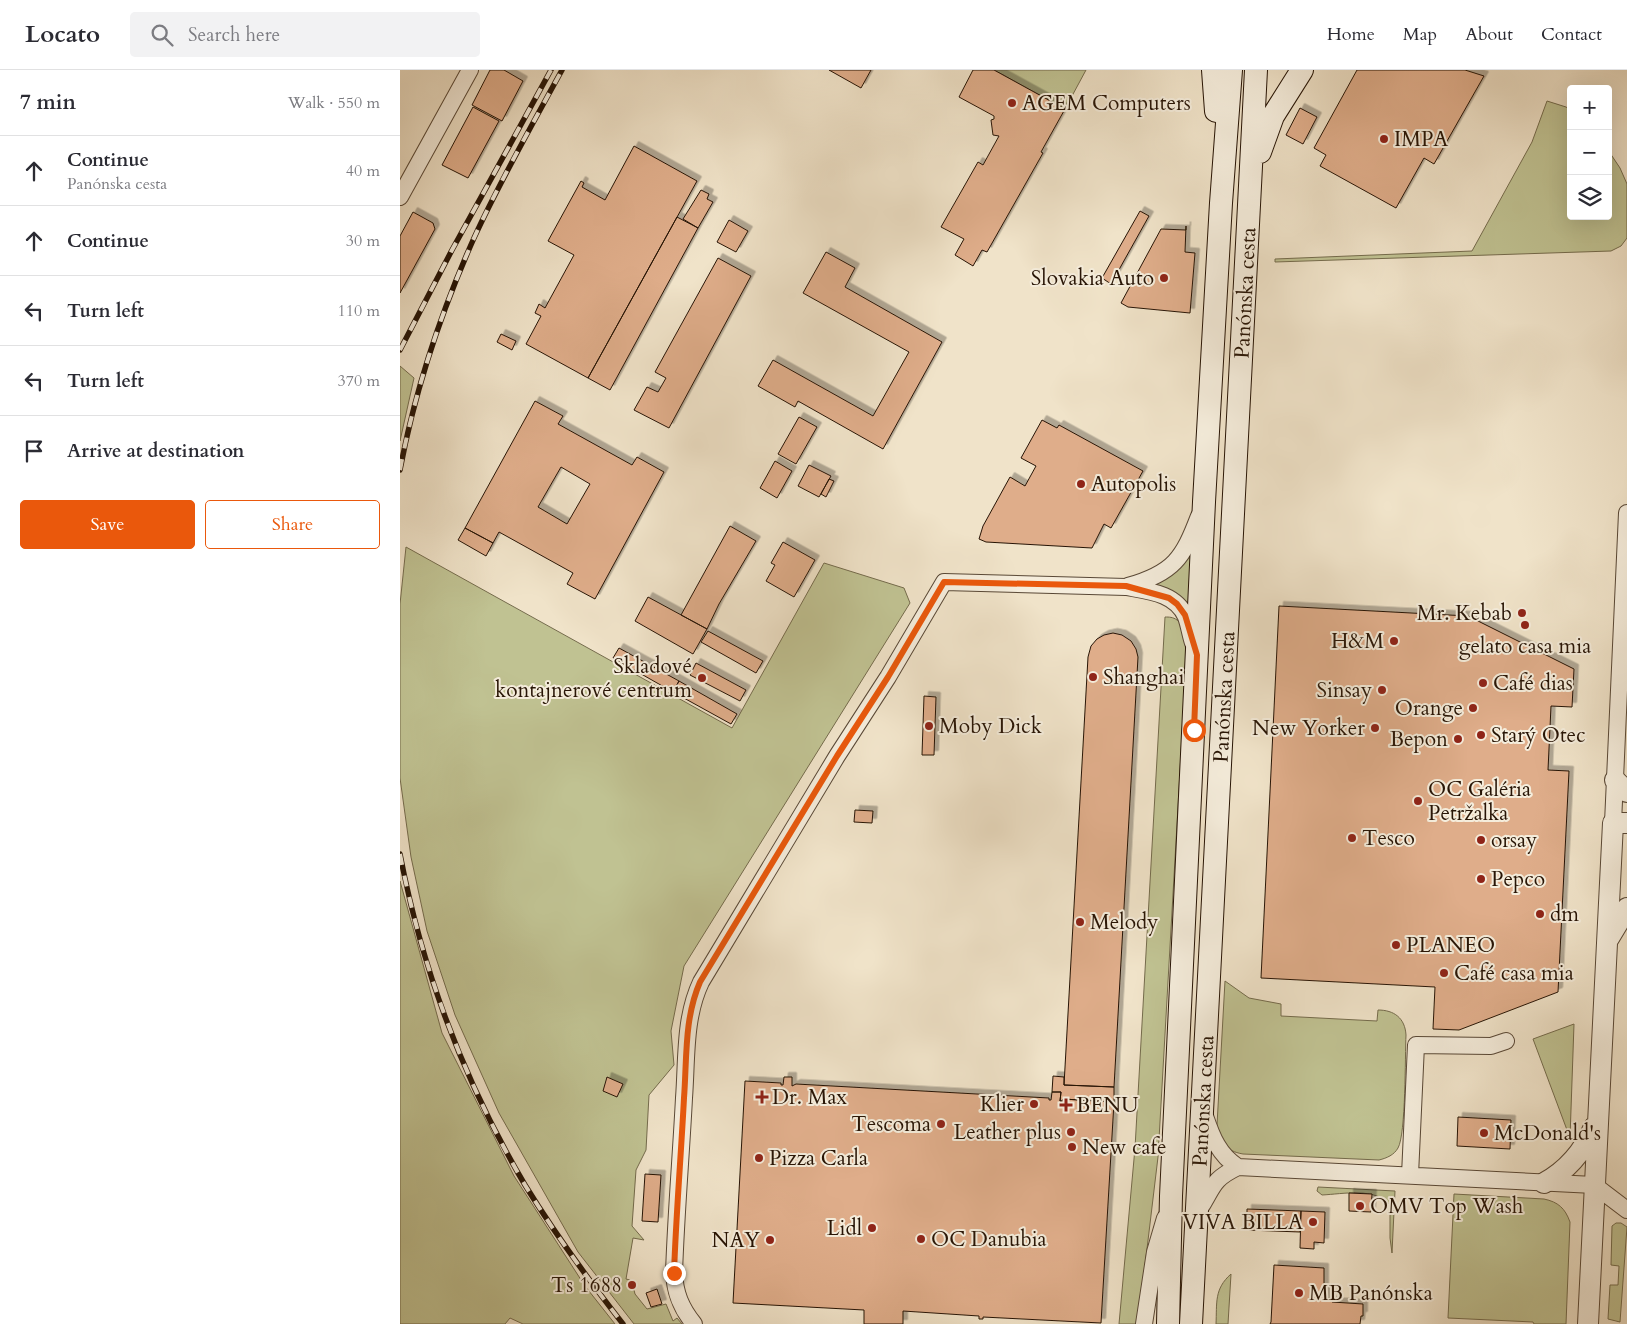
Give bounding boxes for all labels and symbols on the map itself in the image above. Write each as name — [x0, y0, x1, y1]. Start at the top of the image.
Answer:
place label: AGEM Computers — [1022, 89, 1191, 118]
marker: AGEM Computers — [1006, 97, 1018, 109]
place label: IMPA — [1394, 125, 1448, 154]
marker: IMPA — [1378, 133, 1390, 145]
street label: Panónska cesta — [1228, 227, 1263, 359]
place label: Slovakia Auto — [1031, 264, 1154, 293]
marker: Slovakia Auto — [1158, 272, 1170, 284]
place label: Autopolis — [1091, 470, 1176, 499]
marker: Autopolis — [1075, 478, 1087, 490]
place label: Mr. Kebab — [1417, 599, 1512, 628]
marker: Mr. Kebab — [1516, 607, 1528, 619]
marker: gelato casa mia — [1519, 619, 1531, 631]
place label: H&M — [1331, 627, 1384, 656]
street label: Panónska cesta — [1207, 631, 1242, 763]
place label: gelato casa mia — [1459, 632, 1591, 661]
marker: H&M — [1388, 635, 1400, 647]
place label: Skladové kontajnerové centrum — [495, 652, 692, 705]
place label: Shanghai — [1103, 663, 1184, 692]
place label: Café dias — [1493, 669, 1573, 698]
marker: Shanghai — [1087, 671, 1099, 683]
marker: Skladové kontajnerové centrum — [696, 672, 708, 684]
place label: Sinsay — [1316, 676, 1372, 705]
marker: Café dias — [1477, 677, 1489, 689]
marker: Sinsay — [1376, 684, 1388, 696]
place label: Orange — [1395, 694, 1463, 723]
marker: Orange — [1467, 702, 1479, 714]
place label: Moby Dick — [939, 712, 1043, 741]
place label: New Yorker — [1252, 714, 1365, 743]
route start — [1183, 719, 1206, 742]
marker: Moby Dick — [923, 720, 935, 732]
place label: Starý Otec — [1491, 721, 1586, 750]
marker: New Yorker — [1369, 722, 1381, 734]
place label: Bepon — [1390, 725, 1448, 754]
marker: Starý Otec — [1475, 729, 1487, 741]
marker: Bepon — [1452, 733, 1464, 745]
place label: OC Galéria Petržalka — [1428, 775, 1531, 828]
marker: OC Galéria Petržalka — [1412, 795, 1424, 807]
place label: Tesco — [1362, 824, 1415, 853]
place label: orsay — [1491, 826, 1537, 855]
marker: Tesco — [1346, 832, 1358, 844]
marker: orsay — [1475, 834, 1487, 846]
place label: Pepco — [1491, 865, 1545, 894]
marker: Pepco — [1475, 873, 1487, 885]
place label: dm — [1550, 900, 1579, 929]
place label: Melody — [1090, 908, 1158, 937]
marker: dm — [1534, 908, 1546, 920]
marker: Melody — [1074, 916, 1086, 928]
place label: PLANEO — [1406, 931, 1495, 960]
marker: PLANEO — [1390, 939, 1402, 951]
place label: Café casa mia — [1454, 959, 1574, 988]
marker: Café casa mia — [1438, 967, 1450, 979]
street label: Panónska cesta — [1186, 1035, 1221, 1167]
place label: Dr. Max — [772, 1083, 848, 1112]
place label: Klier — [980, 1090, 1024, 1119]
marker: Dr. Max — [756, 1091, 768, 1103]
place label: BENU — [1076, 1091, 1138, 1120]
marker: Klier — [1028, 1098, 1040, 1110]
marker: BENU — [1060, 1099, 1072, 1111]
place label: Tescoma — [851, 1110, 931, 1139]
marker: Tescoma — [935, 1118, 947, 1130]
place label: Leather plus — [954, 1118, 1061, 1147]
place label: McDonald's — [1494, 1119, 1601, 1148]
marker: Leather plus — [1065, 1126, 1077, 1138]
marker: McDonald's — [1478, 1127, 1490, 1139]
place label: New cafe — [1082, 1133, 1167, 1162]
marker: New cafe — [1066, 1141, 1078, 1153]
place label: Pizza Carla — [769, 1144, 868, 1173]
marker: Pizza Carla — [753, 1152, 765, 1164]
place label: OMV Top Wash — [1370, 1192, 1524, 1221]
marker: OMV Top Wash — [1354, 1200, 1366, 1212]
place label: VIVA BILLA — [1183, 1208, 1303, 1237]
place label: Lidl — [827, 1214, 862, 1243]
marker: VIVA BILLA — [1307, 1216, 1319, 1228]
marker: Lidl — [866, 1222, 878, 1234]
place label: OC Danubia — [931, 1225, 1047, 1254]
place label: NAY — [711, 1226, 760, 1255]
marker: OC Danubia — [915, 1233, 927, 1245]
marker: NAY — [764, 1234, 776, 1246]
route end — [663, 1262, 686, 1285]
place label: Ts 1688 — [551, 1271, 622, 1300]
marker: Ts 1688 — [626, 1279, 638, 1291]
place label: MB Panónska — [1309, 1279, 1433, 1308]
marker: MB Panónska — [1293, 1287, 1305, 1299]

